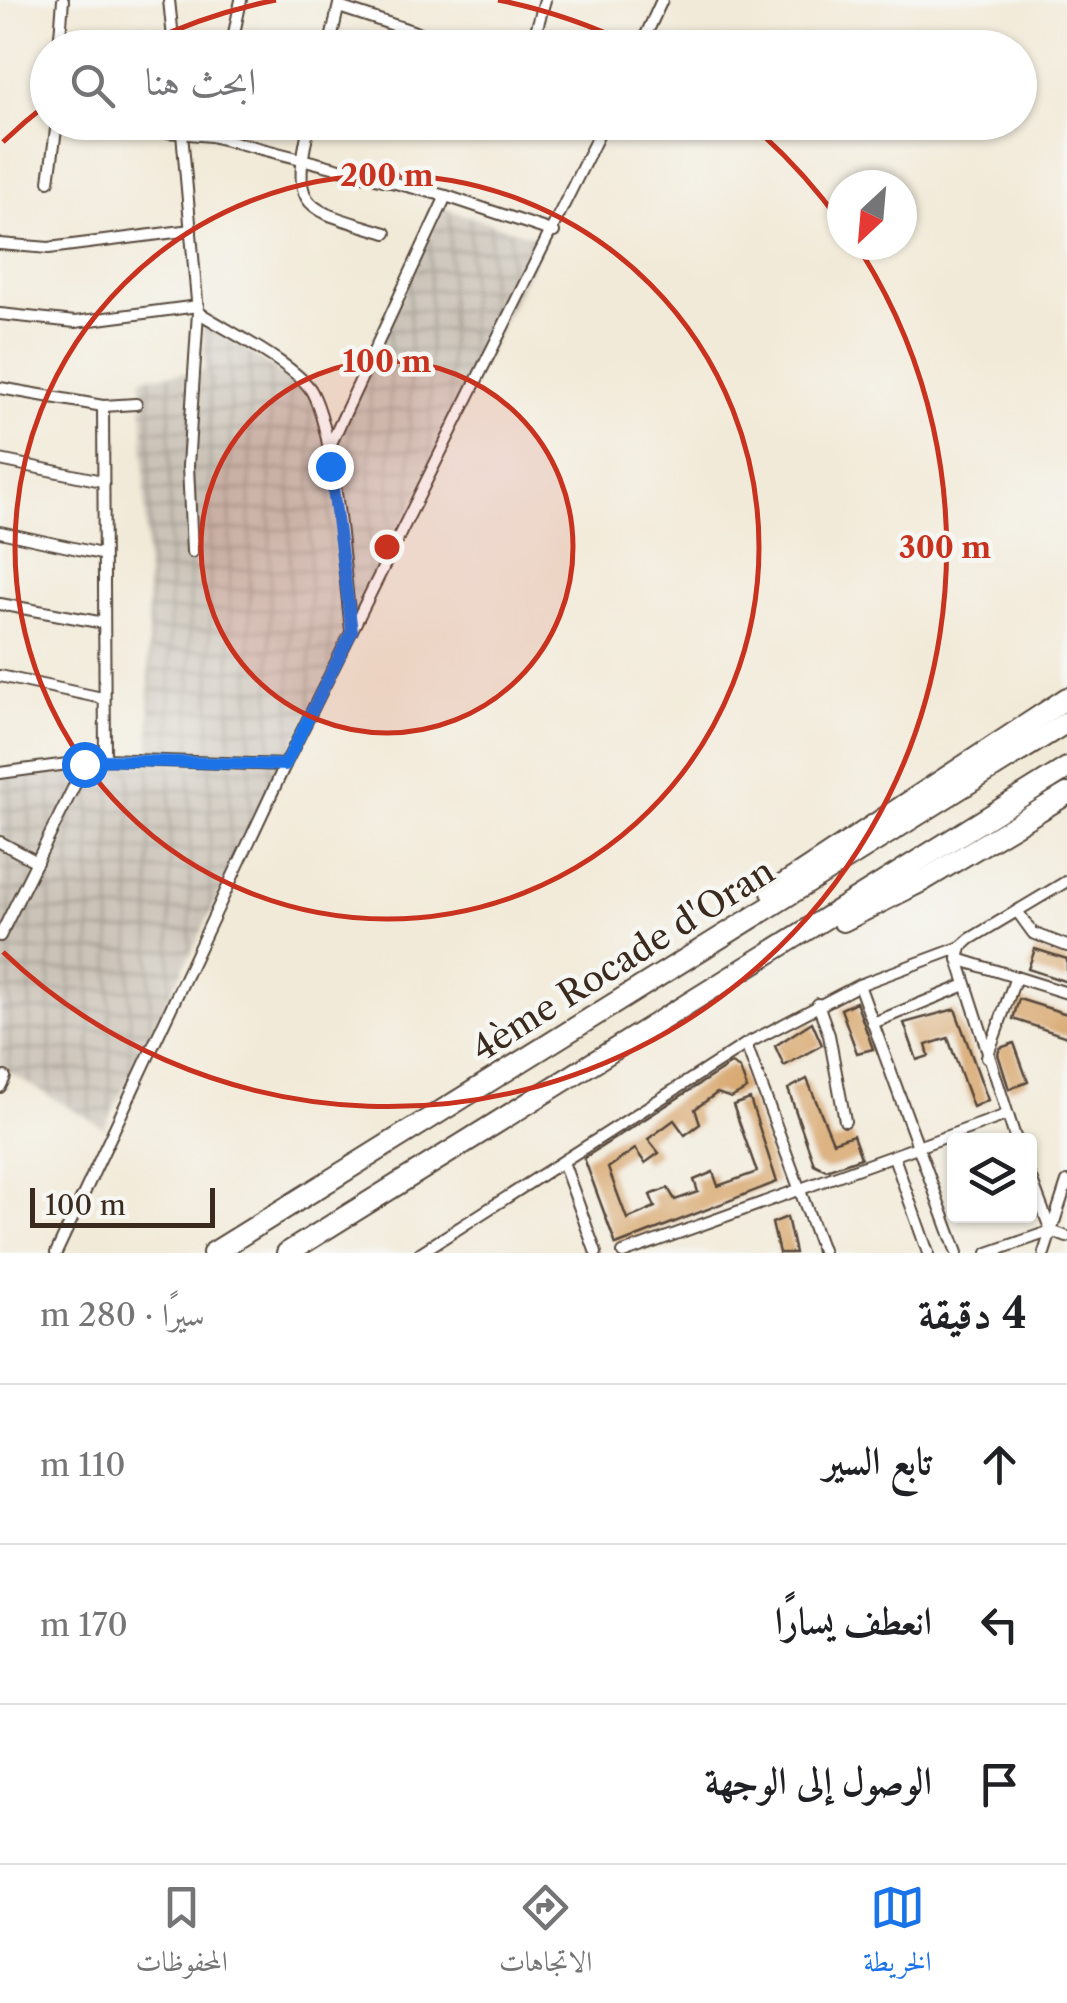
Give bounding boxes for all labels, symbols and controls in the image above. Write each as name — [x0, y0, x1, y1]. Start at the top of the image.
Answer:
search box — [30, 30, 1037, 140]
icon: search — [65, 58, 120, 113]
text: ابحث هنا — [145, 58, 256, 105]
text: 200 m — [340, 157, 434, 194]
north arrow — [827, 170, 917, 260]
text: 100 m — [343, 343, 432, 380]
route end — [308, 444, 354, 490]
centre of rings — [369, 529, 405, 565]
text: 300 m — [899, 529, 991, 566]
route start — [62, 742, 108, 788]
street label: 4ème Rocade d'Oran — [464, 849, 782, 1070]
map controls — [947, 1133, 1037, 1223]
button: layers — [947, 1133, 1037, 1223]
scale bar — [30, 1183, 215, 1228]
text: 100 m — [45, 1188, 126, 1222]
text: 4 دقيقة — [918, 1287, 1027, 1339]
text: سيرًا · 280 m — [40, 1295, 205, 1334]
text: تابع السير — [823, 1437, 932, 1484]
icon: ahead — [972, 1437, 1027, 1492]
text: 110 m — [40, 1445, 126, 1484]
text: انعطف يسارًا — [775, 1597, 932, 1644]
icon: left — [972, 1597, 1027, 1652]
text: 170 m — [40, 1605, 128, 1644]
text: الوصول إلى الوجهة — [705, 1757, 932, 1804]
icon: arrive — [972, 1757, 1027, 1812]
tab: المحفوظات — [136, 1880, 228, 1989]
tab: الاتجاهات — [499, 1880, 592, 1989]
tab: الخريطة — [863, 1880, 931, 1989]

